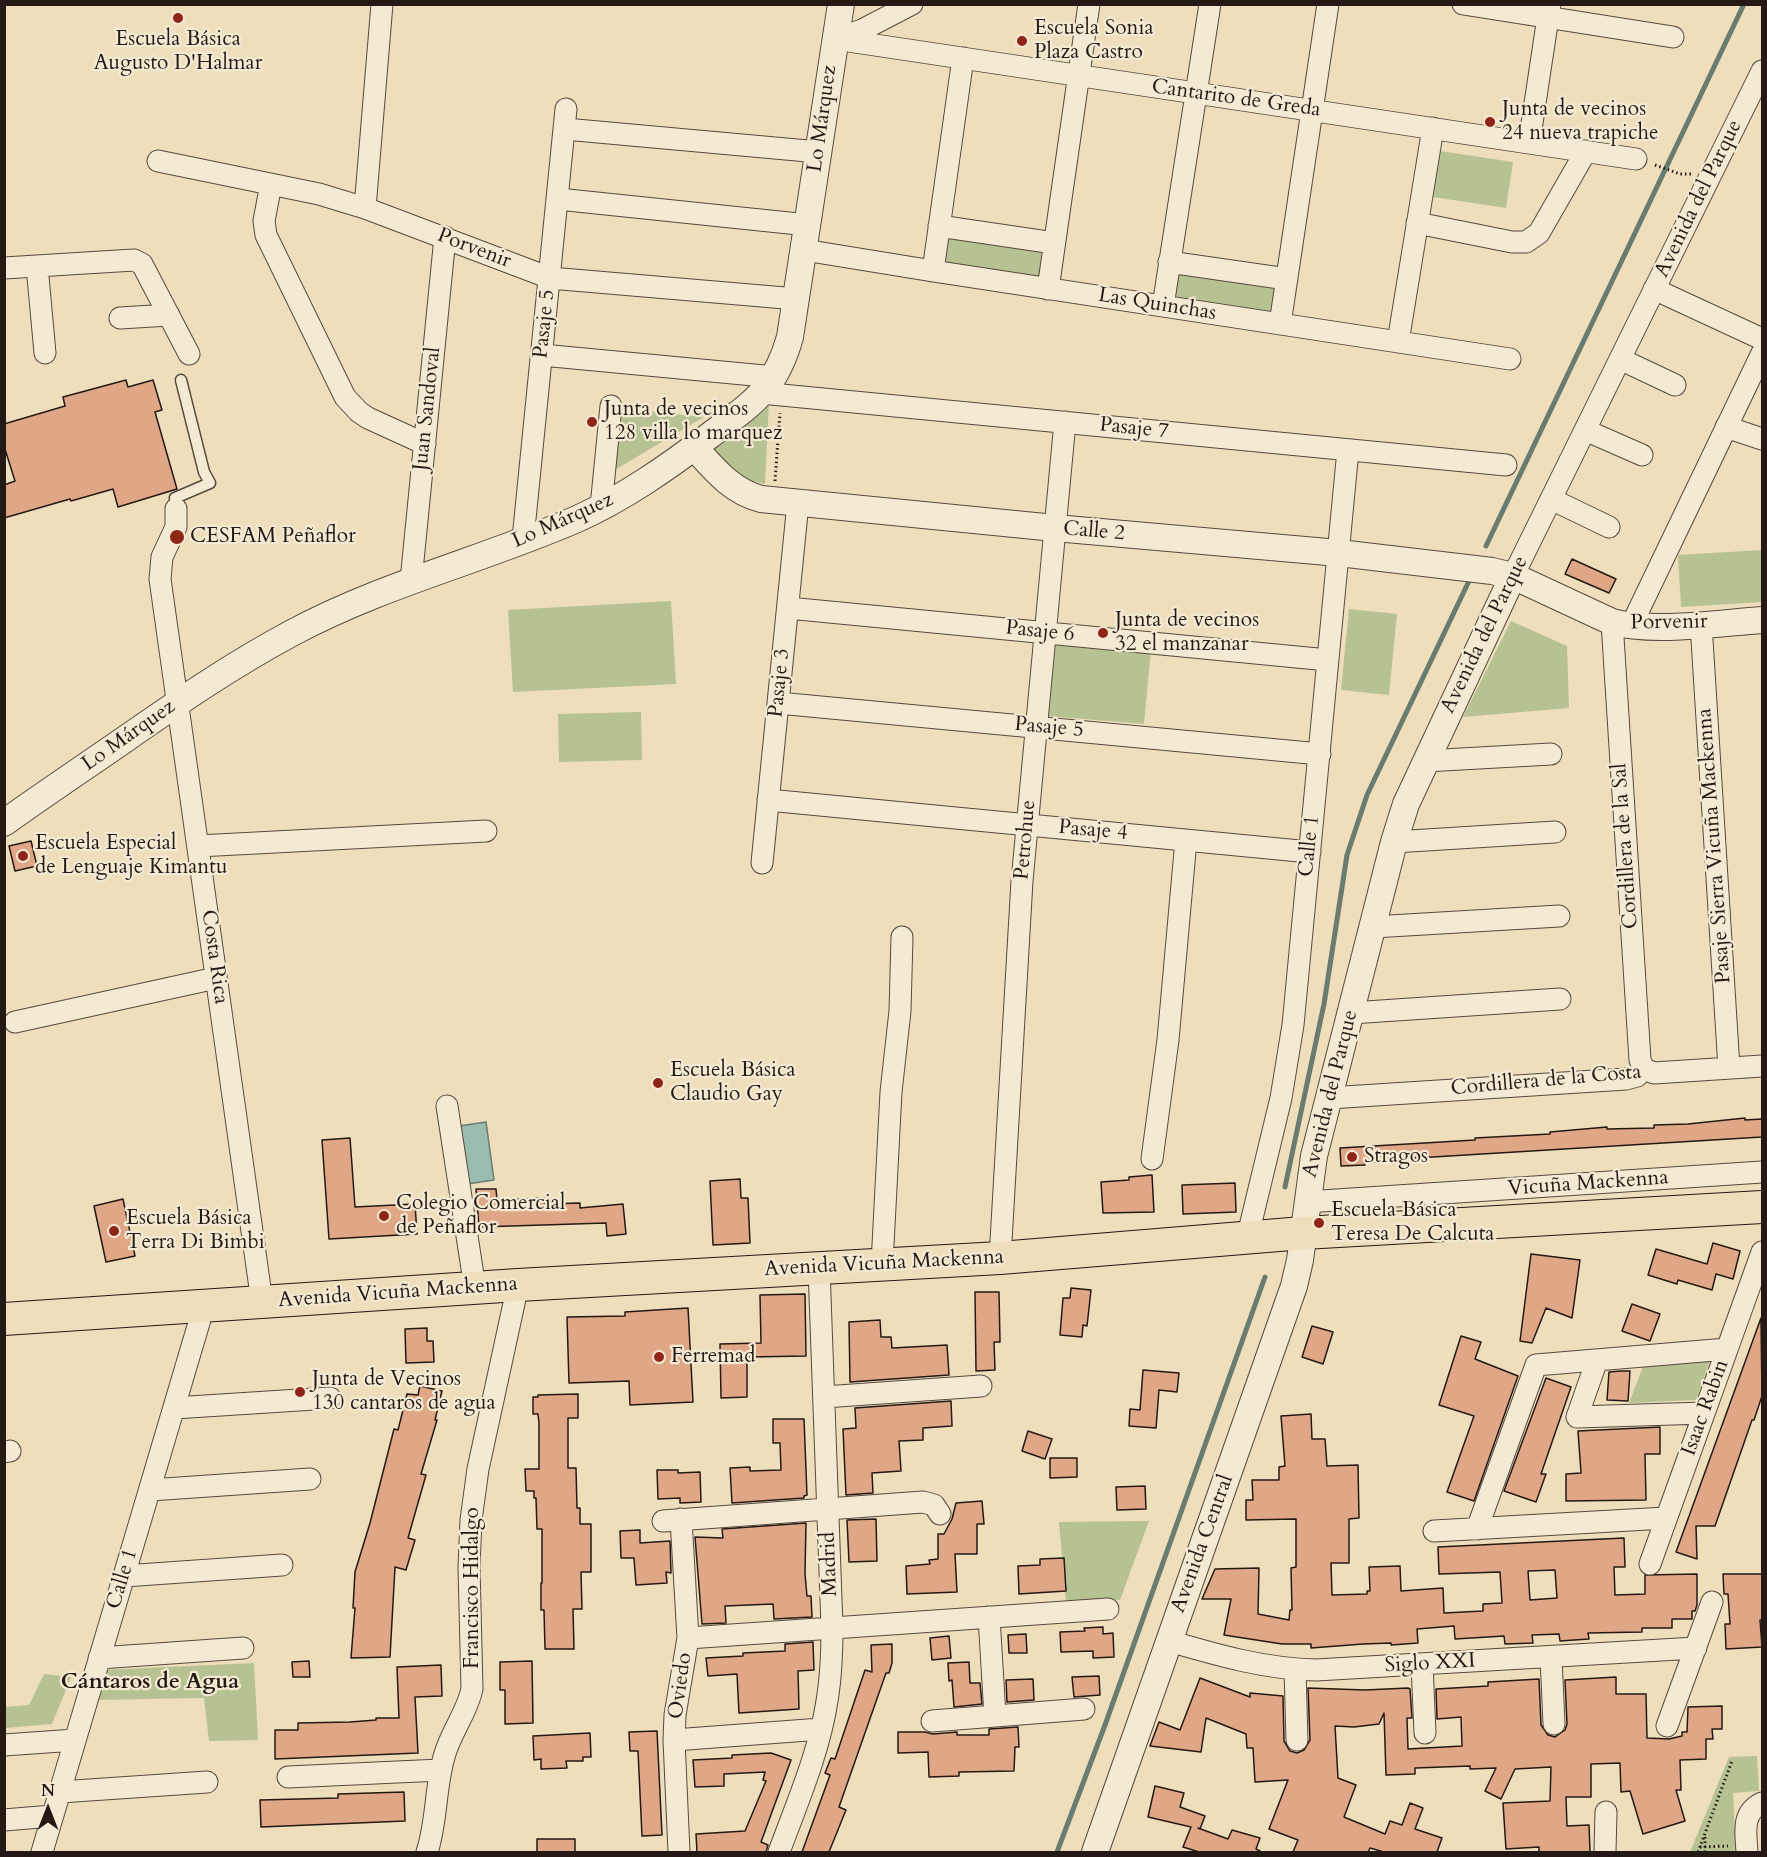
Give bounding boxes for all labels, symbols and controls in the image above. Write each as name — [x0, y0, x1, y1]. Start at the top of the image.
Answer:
marker: Escuela Básica Augusto D'Halmar — [171, 11, 185, 25]
place label: Escuela Sonia Plaza Castro — [1034, 16, 1153, 66]
place label: Escuela Básica Augusto D'Halmar — [94, 27, 262, 77]
marker: Escuela Sonia Plaza Castro — [1015, 34, 1029, 48]
street label: Lo Márquez — [803, 64, 843, 174]
street label: Cantarito de Greda — [1150, 75, 1322, 123]
place label: Junta de vecinos 24 nueva trapiche — [1502, 97, 1659, 147]
marker: Junta de vecinos 24 nueva trapiche — [1483, 115, 1497, 129]
street label: Avenida del Parque — [1650, 116, 1748, 282]
street label: Porvenir — [434, 223, 514, 275]
street label: Las Quinchas — [1096, 283, 1218, 327]
street label: Pasaje 5 — [529, 288, 561, 360]
street label: Juan Sandoval — [409, 346, 447, 472]
place label: Junta de vecinos 128 villa lo marquez — [604, 397, 782, 447]
street label: Pasaje 7 — [1098, 413, 1170, 445]
marker: Junta de vecinos 128 villa lo marquez — [585, 415, 599, 429]
street label: Lo Márquez — [509, 488, 617, 554]
street label: Calle 2 — [1062, 517, 1126, 547]
place label: CESFAM Peñaflor — [190, 524, 356, 550]
marker: CESFAM Peñaflor — [168, 528, 186, 546]
street label: Avenida del Parque — [1436, 552, 1534, 718]
place label: Junta de vecinos 32 el manzanar — [1115, 608, 1259, 658]
street label: Porvenir — [1630, 610, 1708, 636]
street label: Pasaje 6 — [1004, 616, 1076, 648]
marker: Junta de vecinos 32 el manzanar — [1096, 626, 1110, 640]
street label: Pasaje 3 — [764, 647, 796, 719]
street label: Lo Márquez — [78, 695, 180, 777]
street label: Pasaje Sierra Vicuña Mackenna — [1693, 707, 1737, 985]
street label: Pasaje 5 — [1013, 712, 1085, 744]
street label: Cordillera de la Sal — [1608, 762, 1644, 930]
street label: Petrohue — [1010, 799, 1042, 881]
street label: Calle 1 — [1294, 814, 1326, 878]
street label: Pasaje 4 — [1057, 815, 1129, 847]
place label: Escuela Especial de Lenguaje Kimantu — [35, 831, 227, 881]
marker: Escuela Especial de Lenguaje Kimantu — [16, 849, 30, 863]
street label: Costa Rica — [195, 908, 233, 1006]
street label: Avenida del Parque — [1298, 1008, 1364, 1180]
place label: Escuela Básica Claudio Gay — [670, 1058, 796, 1108]
street label: Cordillera de la Costa — [1450, 1060, 1642, 1102]
marker: Escuela Básica Claudio Gay — [651, 1076, 665, 1090]
place label: Stragos — [1364, 1144, 1428, 1170]
marker: Stragos — [1345, 1150, 1359, 1164]
street label: Vicuña Mackenna — [1507, 1166, 1669, 1202]
place label: Colegio Comercial de Peñaflor — [396, 1191, 565, 1241]
place label: Escuela Básica Teresa De Calcuta — [1331, 1198, 1494, 1248]
place label: Escuela Básica Terra Di Bimbi — [126, 1206, 265, 1256]
marker: Colegio Comercial de Peñaflor — [377, 1209, 391, 1223]
marker: Escuela Básica Teresa De Calcuta — [1312, 1216, 1326, 1230]
marker: Escuela Básica Terra Di Bimbi — [107, 1224, 121, 1238]
street label: Avenida Vicuña Mackenna — [763, 1245, 1005, 1283]
street label: Avenida Vicuña Mackenna — [277, 1272, 519, 1314]
place label: Ferremad — [671, 1344, 755, 1370]
marker: Ferremad — [652, 1350, 666, 1364]
street label: Isaac Rabin — [1677, 1357, 1735, 1459]
place label: Junta de Vecinos 130 cantaros de agua — [312, 1367, 496, 1417]
marker: Junta de Vecinos 130 cantaros de agua — [293, 1385, 307, 1399]
street label: Avenida Central — [1166, 1472, 1240, 1616]
street label: Francisco Hidalgo — [460, 1507, 486, 1669]
street label: Madrid — [816, 1531, 844, 1597]
street label: Calle 1 — [102, 1546, 144, 1612]
street label: Siglo XXI — [1384, 1649, 1476, 1679]
street label: Oviedo — [664, 1651, 698, 1721]
district label: Cántaros de Agua — [61, 1670, 239, 1696]
north arrow — [18, 1779, 78, 1839]
text: N — [41, 1780, 55, 1802]

